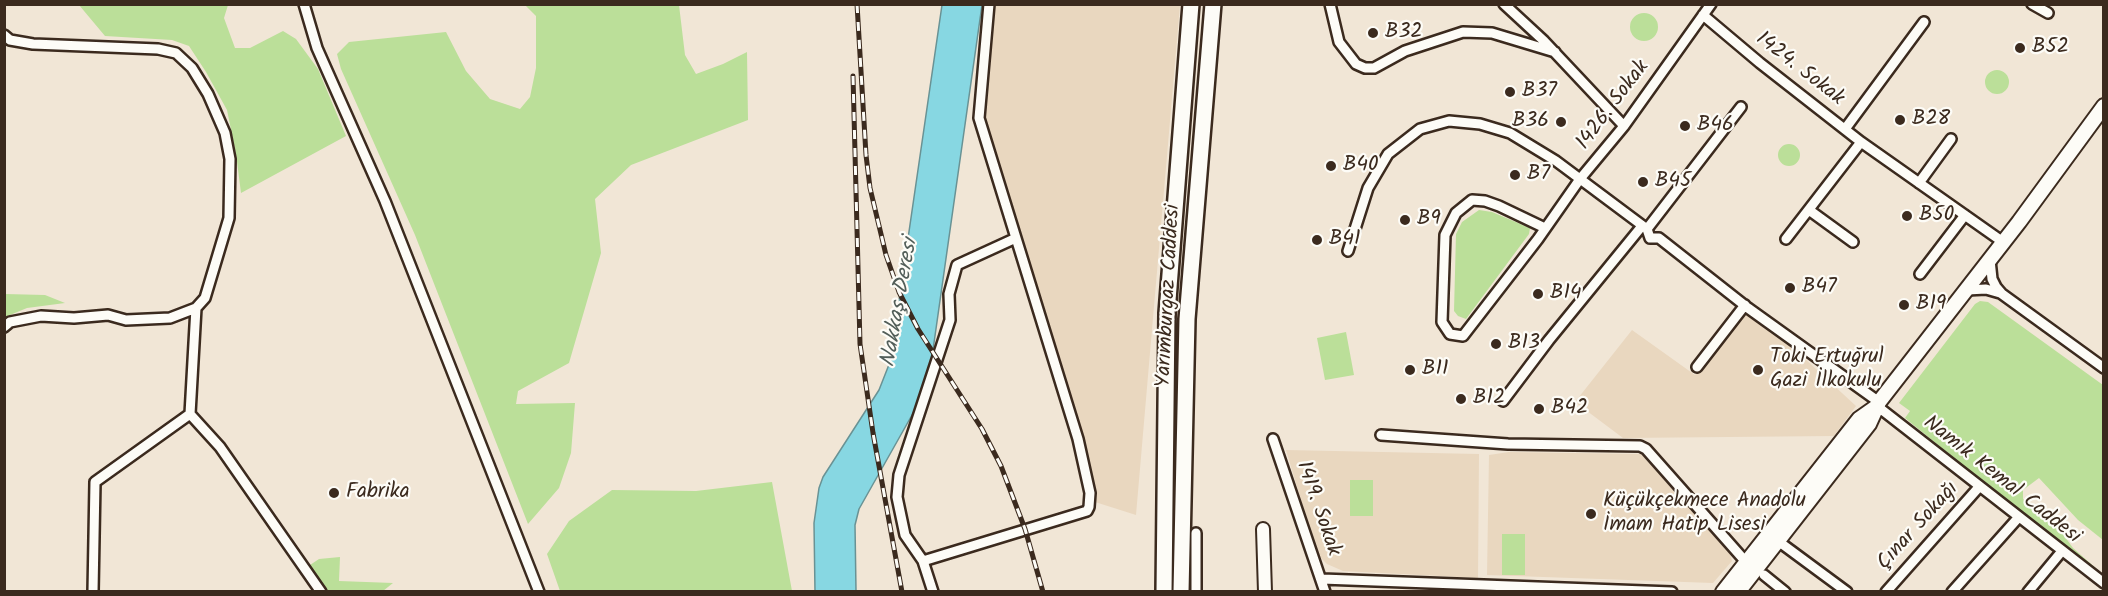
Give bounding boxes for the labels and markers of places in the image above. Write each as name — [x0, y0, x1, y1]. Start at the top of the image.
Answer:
place label: B32 — [1385, 20, 1423, 46]
marker: B32 — [1366, 26, 1380, 40]
place label: B52 — [2032, 35, 2069, 61]
marker: B52 — [2013, 41, 2027, 55]
place label: B37 — [1522, 79, 1557, 105]
marker: B37 — [1503, 85, 1517, 99]
place label: B28 — [1912, 107, 1950, 133]
place label: B36 — [1512, 109, 1549, 135]
place label: B46 — [1697, 113, 1734, 139]
marker: B28 — [1893, 113, 1907, 127]
marker: B36 — [1554, 115, 1568, 129]
marker: B46 — [1678, 119, 1692, 133]
place label: B40 — [1343, 153, 1378, 179]
marker: B40 — [1324, 159, 1338, 173]
place label: B7 — [1527, 162, 1550, 188]
marker: B7 — [1508, 168, 1522, 182]
place label: B45 — [1655, 169, 1691, 195]
marker: B45 — [1636, 175, 1650, 189]
place label: B50 — [1919, 203, 1954, 229]
place label: B9 — [1417, 207, 1441, 233]
marker: B50 — [1900, 209, 1914, 223]
marker: B9 — [1398, 213, 1412, 227]
place label: B41 — [1329, 227, 1361, 253]
marker: B41 — [1310, 233, 1324, 247]
place label: B47 — [1802, 275, 1837, 301]
place label: B14 — [1550, 281, 1582, 307]
marker: B47 — [1783, 281, 1797, 295]
marker: B14 — [1531, 287, 1545, 301]
place label: B19 — [1916, 292, 1946, 318]
marker: B19 — [1897, 298, 1911, 312]
place label: B13 — [1508, 331, 1540, 357]
marker: B13 — [1489, 337, 1503, 351]
place label: Toki Ertuğrul Gazi İlkokulu — [1770, 345, 1884, 395]
place label: B11 — [1422, 357, 1449, 383]
marker: B11 — [1403, 363, 1417, 377]
marker: Toki Ertuğrul Gazi İlkokulu — [1751, 363, 1765, 377]
place label: B12 — [1473, 386, 1505, 412]
marker: B12 — [1454, 392, 1468, 406]
place label: B42 — [1551, 396, 1588, 422]
marker: B42 — [1532, 402, 1546, 416]
place label: Fabrika — [346, 480, 410, 506]
marker: Fabrika — [327, 486, 341, 500]
place label: Küçükçekmece Anadolu İmam Hatip Lisesi — [1603, 489, 1806, 539]
marker: Küçükçekmece Anadolu İmam Hatip Lisesi — [1584, 507, 1598, 521]

